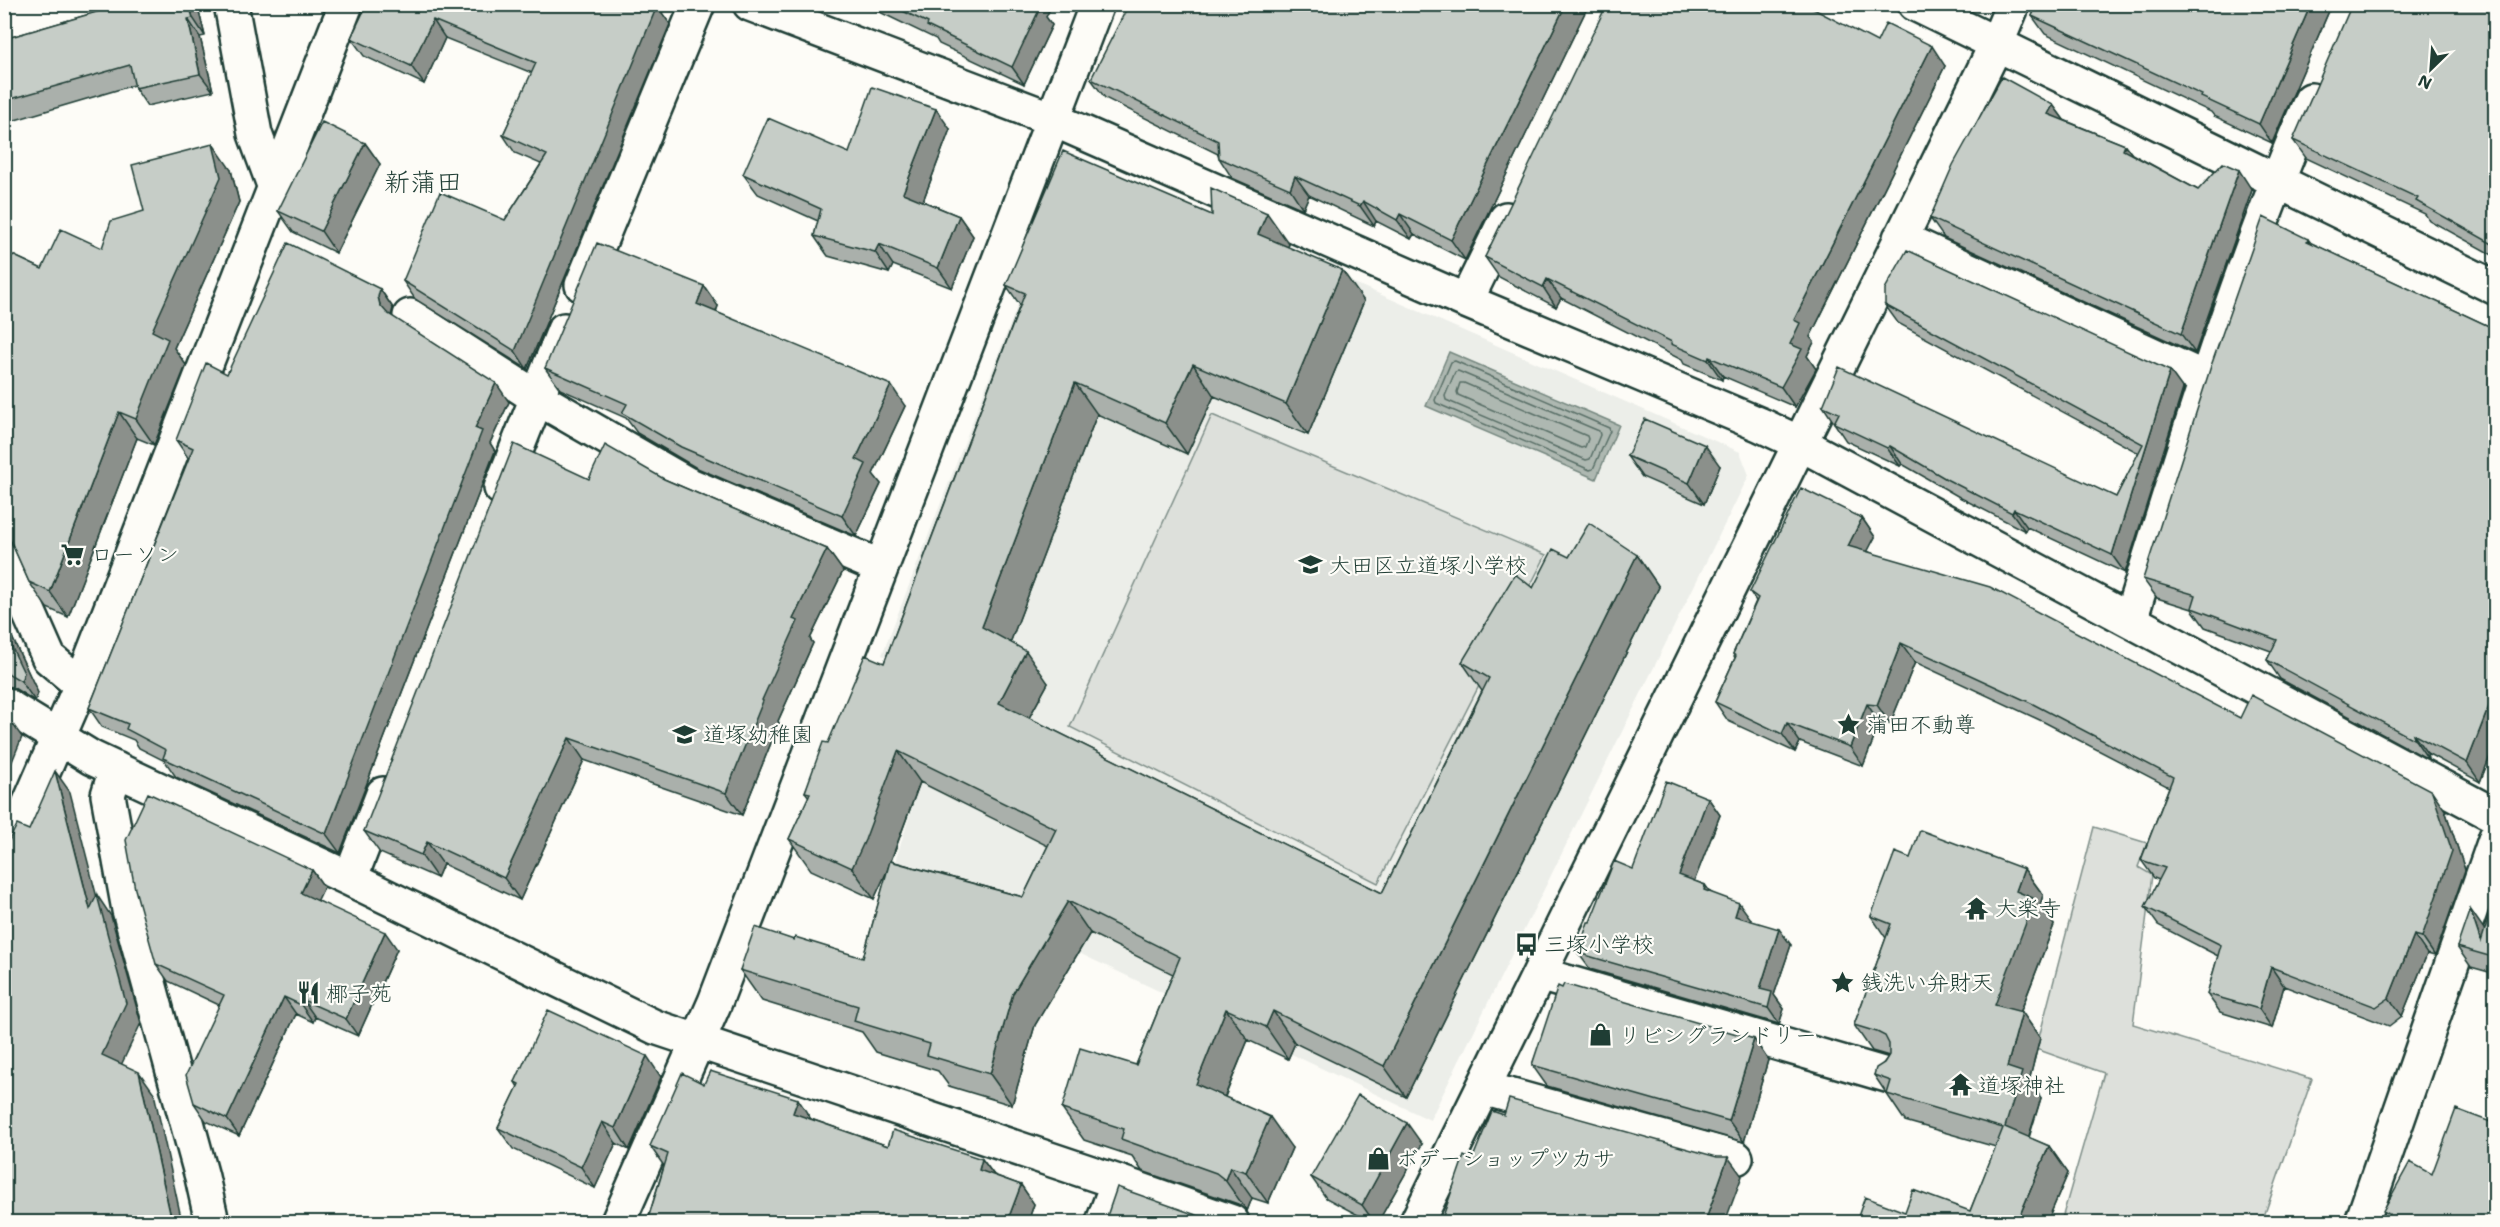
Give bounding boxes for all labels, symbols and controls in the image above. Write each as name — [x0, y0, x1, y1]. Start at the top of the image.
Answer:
north arrow — [2401, 39, 2461, 99]
text: N — [2415, 70, 2435, 94]
district label: 新蒲田 — [384, 164, 462, 199]
place label: ローソン — [91, 540, 179, 569]
supermarket icon: ローソン — [60, 541, 86, 567]
place label: 大田区立道塚小学校 — [1329, 551, 1527, 580]
school or university icon: 大田区立道塚小学校 — [1298, 552, 1324, 578]
place label: 蒲田不動尊 — [1866, 710, 1976, 739]
place icon: 蒲田不動尊 — [1835, 711, 1861, 737]
place label: 道塚幼稚園 — [703, 720, 813, 749]
school or university icon: 道塚幼稚園 — [672, 721, 698, 747]
place label: 大楽寺 — [1995, 894, 2061, 923]
temple icon: 大楽寺 — [1964, 895, 1990, 921]
place label: 三塚小学校 — [1544, 930, 1654, 959]
bus stop icon: 三塚小学校 — [1513, 931, 1539, 957]
place label: 銭洗い弁財天 — [1861, 968, 1993, 997]
place icon: 銭洗い弁財天 — [1830, 969, 1856, 995]
place label: 椰子苑 — [326, 979, 392, 1008]
restaurant icon: 椰子苑 — [295, 980, 321, 1006]
place label: リビングランドリー — [1619, 1021, 1817, 1050]
shop icon: リビングランドリー — [1588, 1022, 1614, 1048]
place label: 道塚神社 — [1978, 1071, 2066, 1100]
temple icon: 道塚神社 — [1947, 1072, 1973, 1098]
place label: ボデーショップツカサ — [1396, 1144, 1615, 1173]
shop icon: ボデーショップツカサ — [1365, 1145, 1391, 1171]

